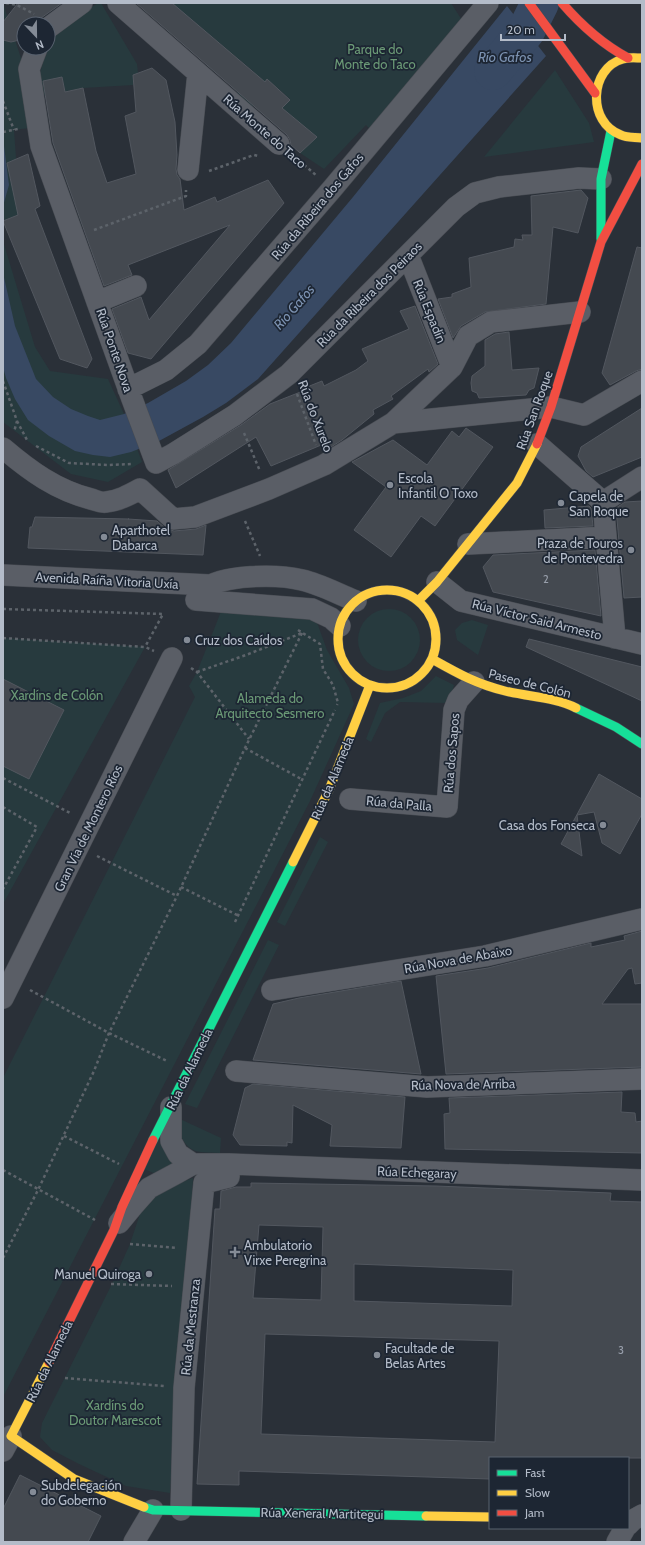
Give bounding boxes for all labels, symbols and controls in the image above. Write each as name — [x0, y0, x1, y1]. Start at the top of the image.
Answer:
north arrow — [16, 16, 56, 56]
scale bar — [501, 16, 565, 42]
text: 20 m — [507, 22, 535, 37]
text: N — [34, 37, 46, 53]
park label: Parque do Monte do Taco — [334, 41, 416, 72]
water label: Río Gafos — [478, 48, 532, 66]
street label: Rúa Monte do Taco — [220, 91, 310, 171]
street label: Rúa da Ribeira dos Gafos — [268, 149, 367, 263]
street label: Rúa da Ribeira dos Peiraos — [313, 238, 425, 350]
street label: Rúa Espadín — [410, 277, 450, 345]
water label: Río Gafos — [270, 280, 319, 333]
street label: Rúa Ponte Nova — [93, 306, 137, 395]
street label: Rúa San Roque — [512, 368, 556, 452]
street label: Rúa do Xurelo — [295, 378, 337, 454]
place label: Escola Infantil O Toxo — [398, 470, 478, 501]
marker: Escola Infantil O Toxo — [385, 480, 395, 490]
place label: Capela de San Roque — [569, 488, 629, 519]
marker: Capela de San Roque — [556, 498, 566, 508]
place label: Aparthotel Dabarca — [112, 522, 170, 553]
marker: Aparthotel Dabarca — [99, 532, 109, 542]
place label: Praza de Touros de Pontevedra — [537, 535, 624, 566]
marker: Praza de Touros de Pontevedra — [626, 545, 636, 555]
street label: Avenida Raíña Vitoria Uxía — [35, 568, 180, 592]
house number: 2 — [543, 572, 549, 586]
street label: Rúa Víctor Said Armesto — [470, 595, 604, 643]
place label: Cruz dos Caídos — [195, 632, 283, 648]
marker: Cruz dos Caídos — [182, 635, 192, 645]
street label: Paseo de Colón — [487, 665, 573, 701]
park label: Xardíns de Colón — [11, 687, 103, 703]
park label: Alameda do Arquitecto Sesmero — [216, 690, 324, 721]
street label: Rúa dos Sapos — [440, 712, 463, 794]
street label: Rúa da Alameda — [307, 733, 357, 822]
street label: Gran Vía de Montero Ríos — [50, 761, 126, 894]
street label: Rúa da Palla — [365, 792, 433, 814]
place label: Casa dos Fonseca — [499, 817, 596, 833]
marker: Casa dos Fonseca — [598, 820, 608, 830]
street label: Rúa Nova de Abaixo — [403, 942, 513, 976]
street label: Rúa da Alameda — [162, 1025, 216, 1112]
street label: Rúa Nova de Arriba — [411, 1075, 516, 1093]
street label: Rúa Echegaray — [377, 1163, 457, 1181]
place label: Ambulatorio Virxe Peregrina — [244, 1237, 327, 1268]
marker: Ambulatorio Virxe Peregrina — [229, 1246, 241, 1258]
place label: Manuel Quiroga — [54, 1266, 142, 1282]
marker: Manuel Quiroga — [144, 1269, 154, 1279]
street label: Rúa da Mestranza — [177, 1277, 203, 1376]
street label: Rúa da Alameda — [22, 1317, 76, 1404]
place label: Facultade de Belas Artes — [385, 1340, 455, 1371]
house number: 3 — [618, 1343, 624, 1357]
marker: Facultade de Belas Artes — [372, 1350, 382, 1360]
park label: Xardíns do Doutor Marescot — [69, 1397, 162, 1428]
legend — [489, 1457, 629, 1529]
text: Fast — [525, 1465, 545, 1480]
place label: Subdelegación do Goberno — [41, 1477, 122, 1508]
text: Slow — [525, 1485, 550, 1500]
marker: Subdelegación do Goberno — [28, 1487, 38, 1497]
street label: Rúa Xeneral Martitegui — [260, 1504, 384, 1522]
text: Jam — [524, 1505, 544, 1520]

